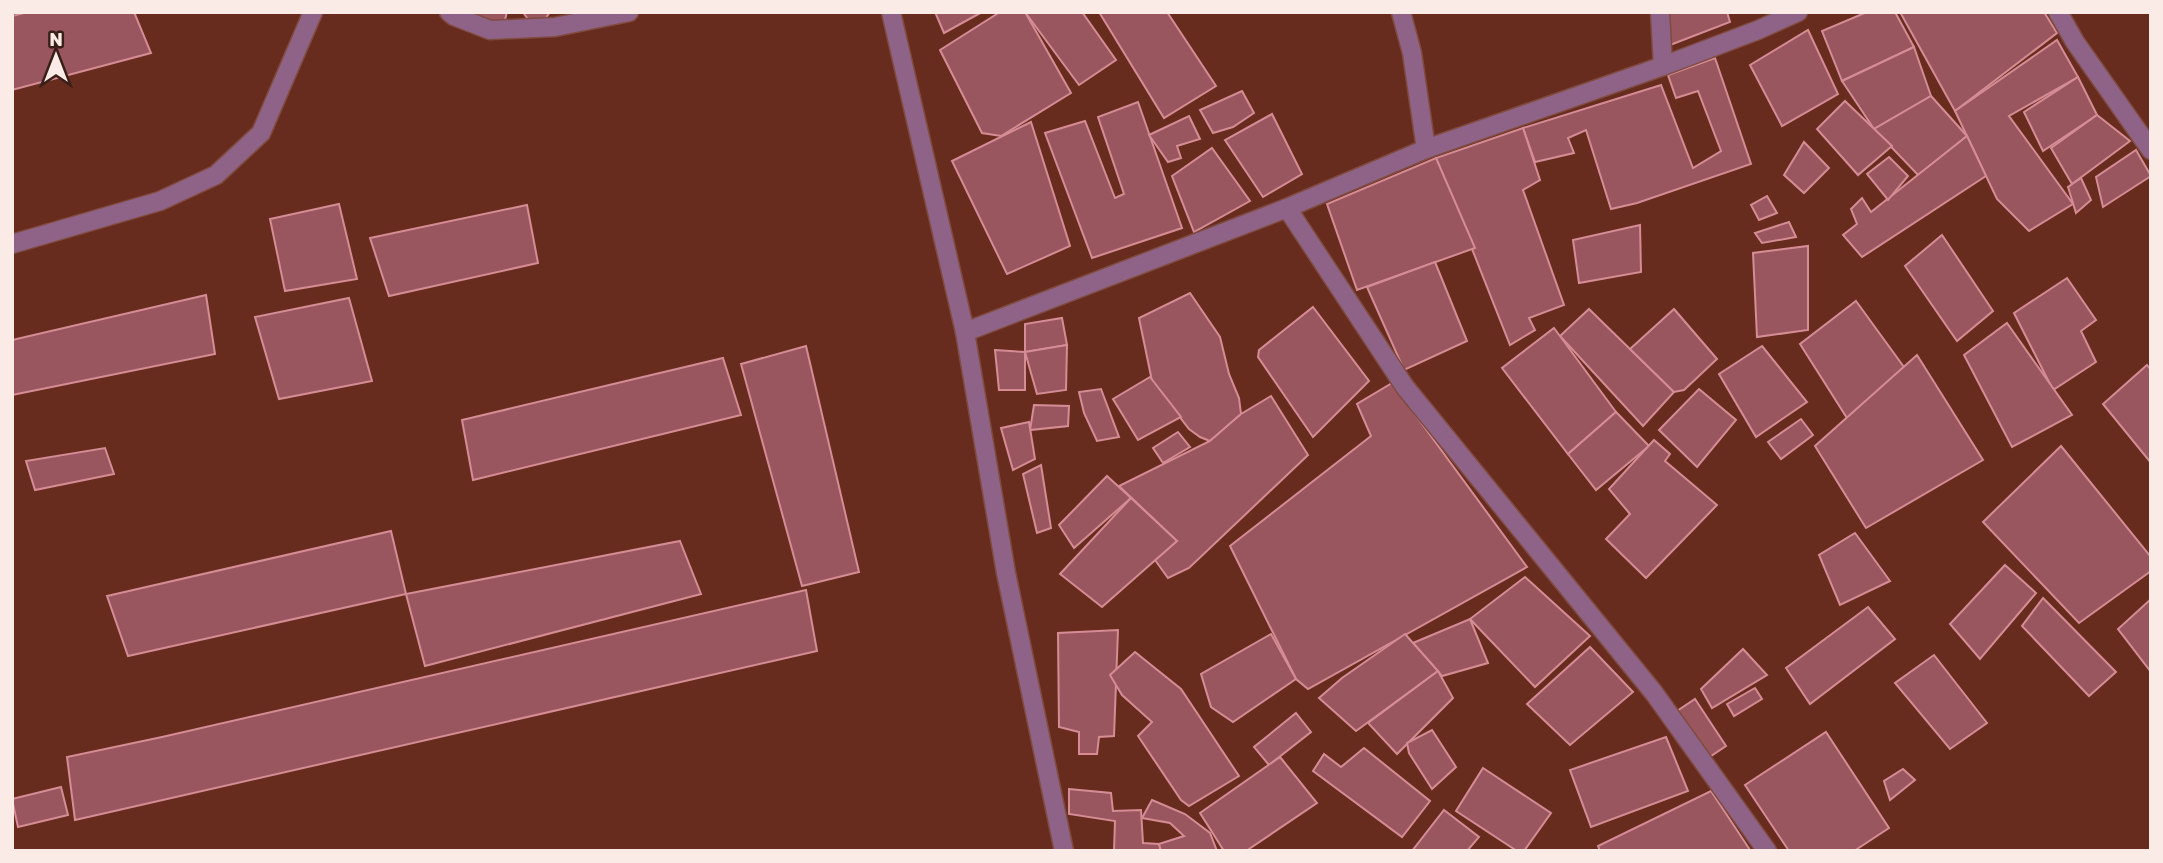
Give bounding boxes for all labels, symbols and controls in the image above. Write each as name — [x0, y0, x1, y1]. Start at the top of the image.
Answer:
north arrow — [21, 21, 91, 91]
text: N — [49, 28, 63, 51]

